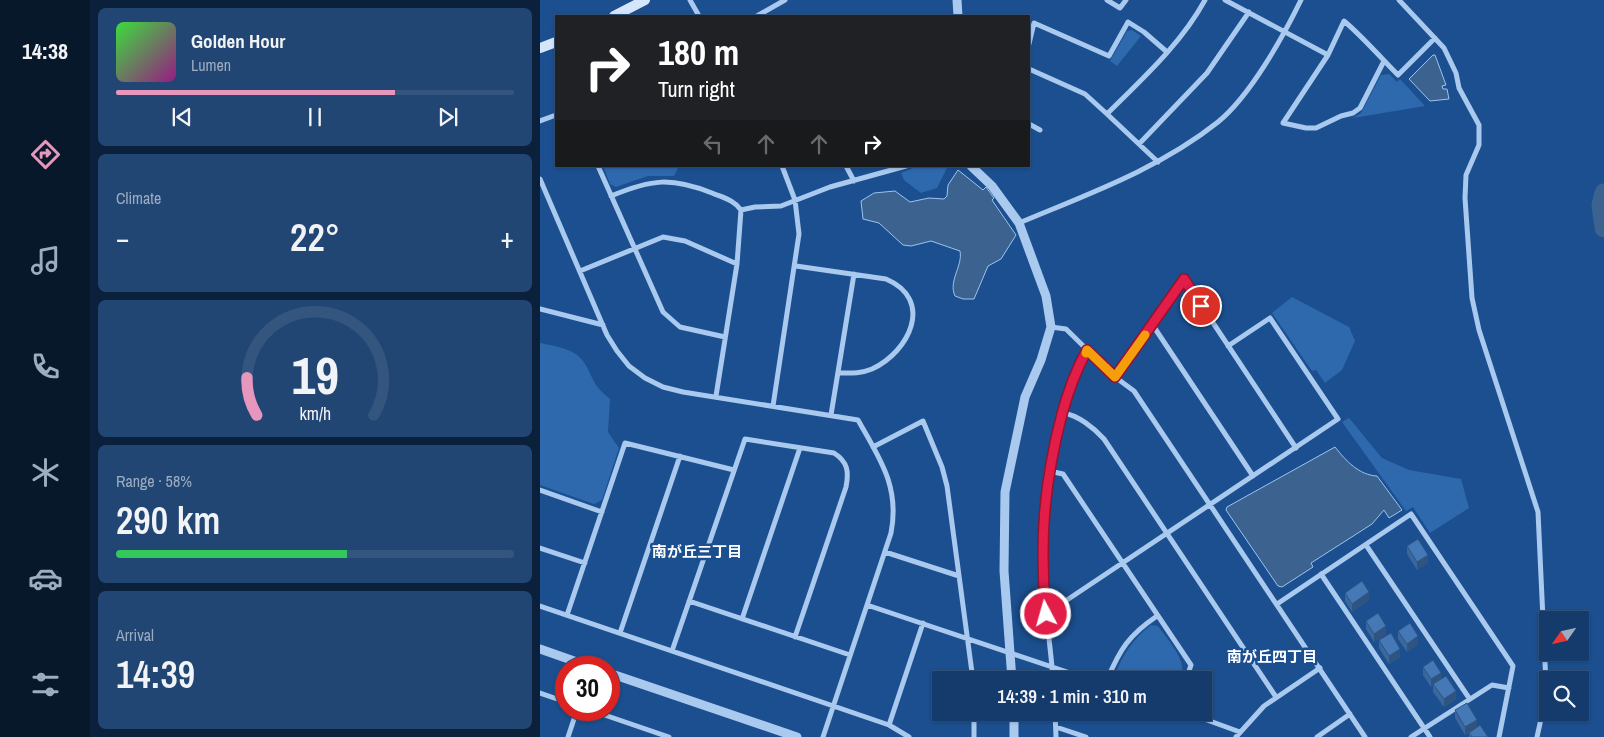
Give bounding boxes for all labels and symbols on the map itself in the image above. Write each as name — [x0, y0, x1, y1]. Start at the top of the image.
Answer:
pin — [1180, 285, 1222, 327]
district label: 南が丘三丁目 — [652, 541, 742, 562]
position arrow — [1019, 587, 1071, 639]
north arrow — [1539, 611, 1589, 661]
district label: 南が丘四丁目 — [1227, 646, 1317, 667]
speed limit sign: 30 — [555, 656, 620, 721]

